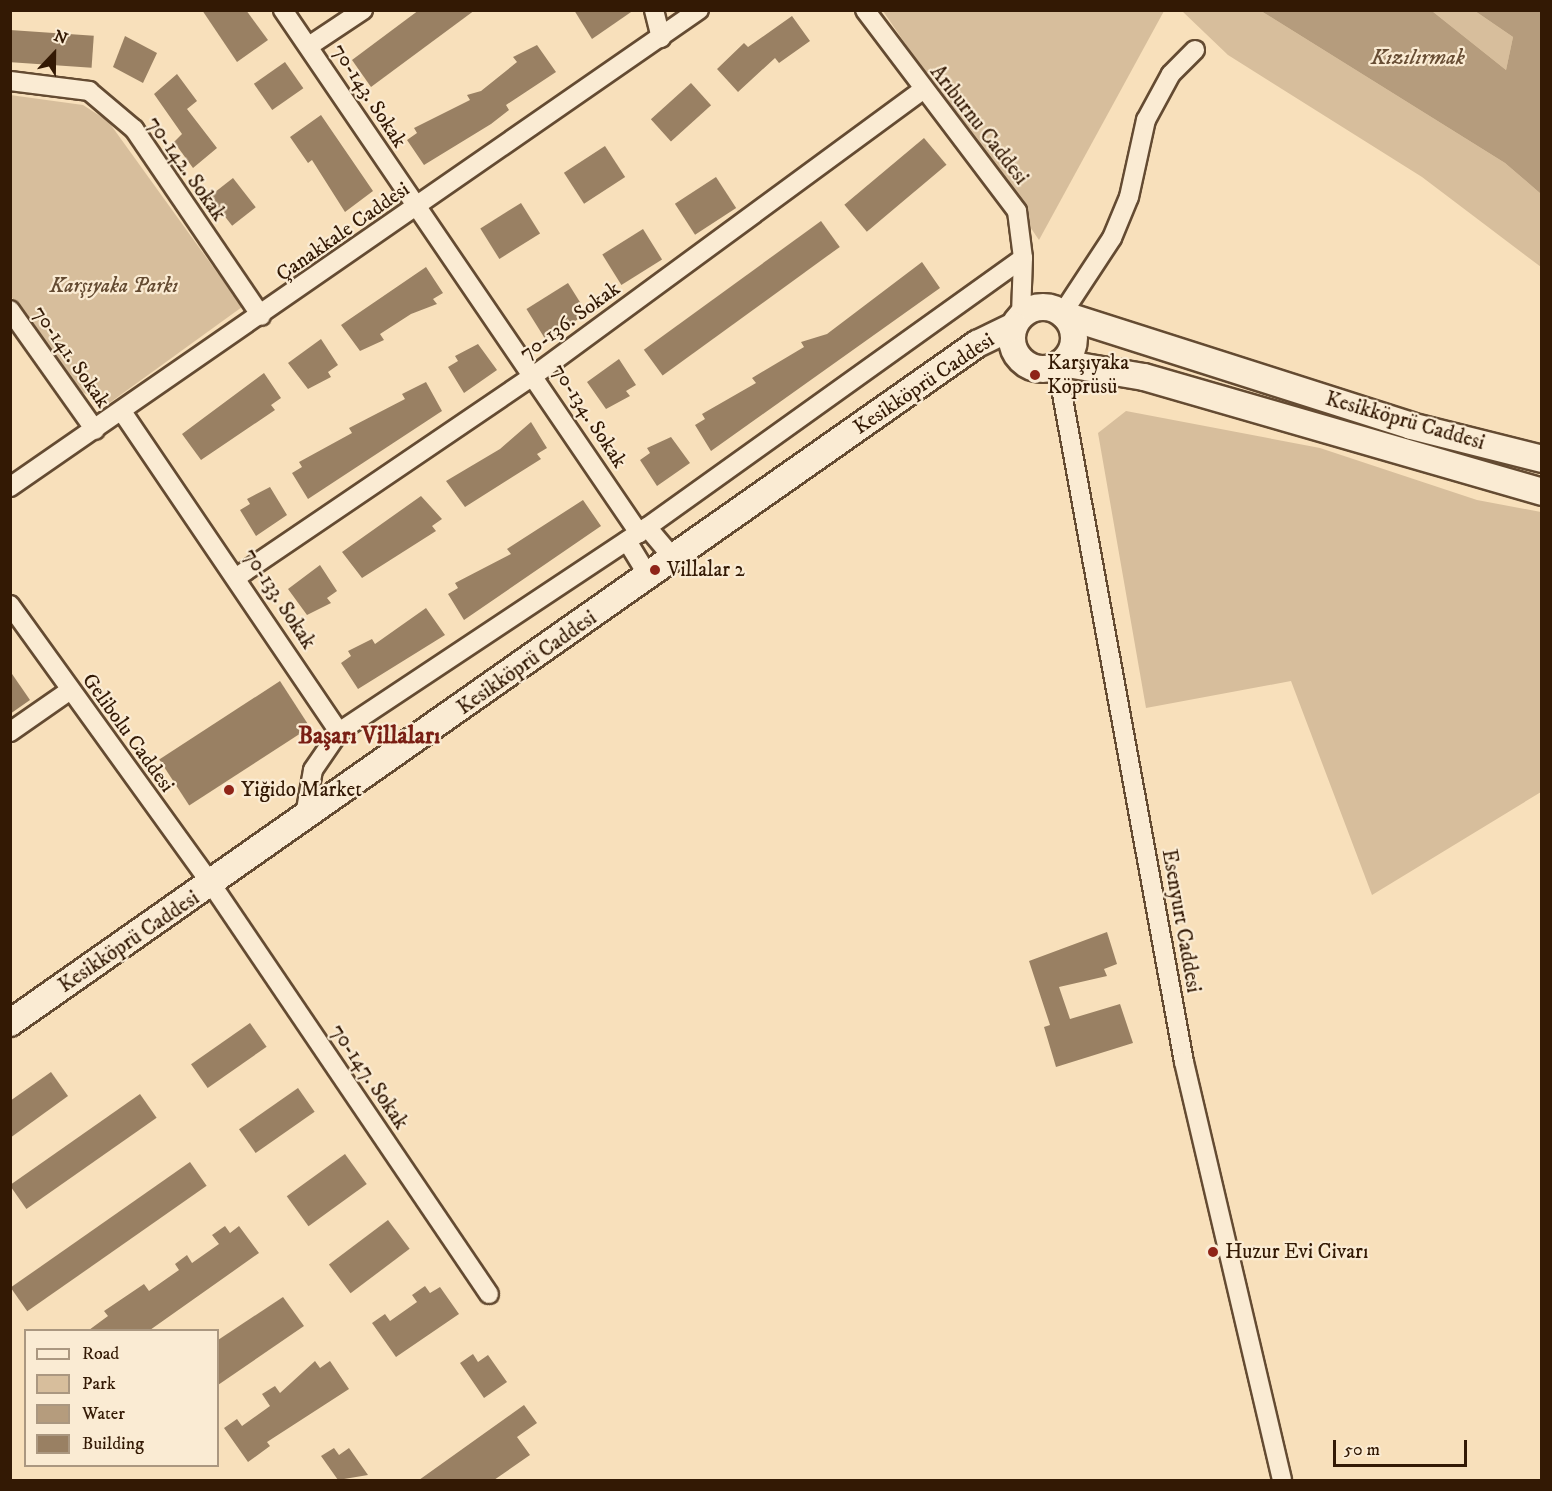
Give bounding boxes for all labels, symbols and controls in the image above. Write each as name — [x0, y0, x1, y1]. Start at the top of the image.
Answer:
north arrow — [24, 24, 84, 84]
text: N — [51, 26, 71, 49]
street label: 70-143. Sokak — [326, 39, 412, 153]
water label: Kızılırmak — [1371, 45, 1465, 71]
street label: Arıburnu Caddesi — [924, 60, 1034, 190]
street label: 70-142. Sokak — [141, 112, 231, 226]
street label: Çanakkale Caddesi — [272, 177, 414, 287]
park label: Karşıyaka Parkı — [50, 273, 178, 299]
street label: 70-136. Sokak — [515, 276, 625, 366]
street label: 70-141. Sokak — [27, 301, 115, 413]
street label: Kesikköprü Caddesi — [849, 328, 999, 440]
place label: Karşıyaka Köprüsü — [1047, 350, 1129, 400]
street label: 70-134. Sokak — [546, 359, 632, 473]
marker: Karşıyaka Köprüsü — [1028, 368, 1042, 382]
street label: Kesikköprü Caddesi — [1323, 386, 1487, 456]
street label: 70-133. Sokak — [237, 544, 321, 654]
place label: Villalar 2 — [667, 557, 745, 583]
marker: Villalar 2 — [648, 563, 662, 577]
street label: Kesikköprü Caddesi — [452, 606, 602, 720]
street label: Gelibolu Caddesi — [76, 669, 180, 797]
district label: Başarı Villaları — [298, 723, 440, 751]
place label: Yiğido Market — [241, 777, 362, 803]
marker: Yiğido Market — [222, 783, 236, 797]
street label: Esenyurt Caddesi — [1156, 847, 1206, 995]
street label: Kesikköprü Caddesi — [54, 886, 204, 998]
street label: 70-147. Sokak — [325, 1020, 413, 1134]
place label: Huzur Evi Civarı — [1225, 1239, 1368, 1265]
marker: Huzur Evi Civarı — [1206, 1245, 1220, 1259]
legend — [24, 1329, 219, 1467]
text: Road — [82, 1343, 119, 1365]
text: Park — [82, 1373, 116, 1395]
text: Water — [82, 1403, 125, 1425]
scale bar — [1336, 1428, 1470, 1466]
text: Building — [82, 1433, 144, 1455]
text: 50 m — [1344, 1439, 1380, 1461]

